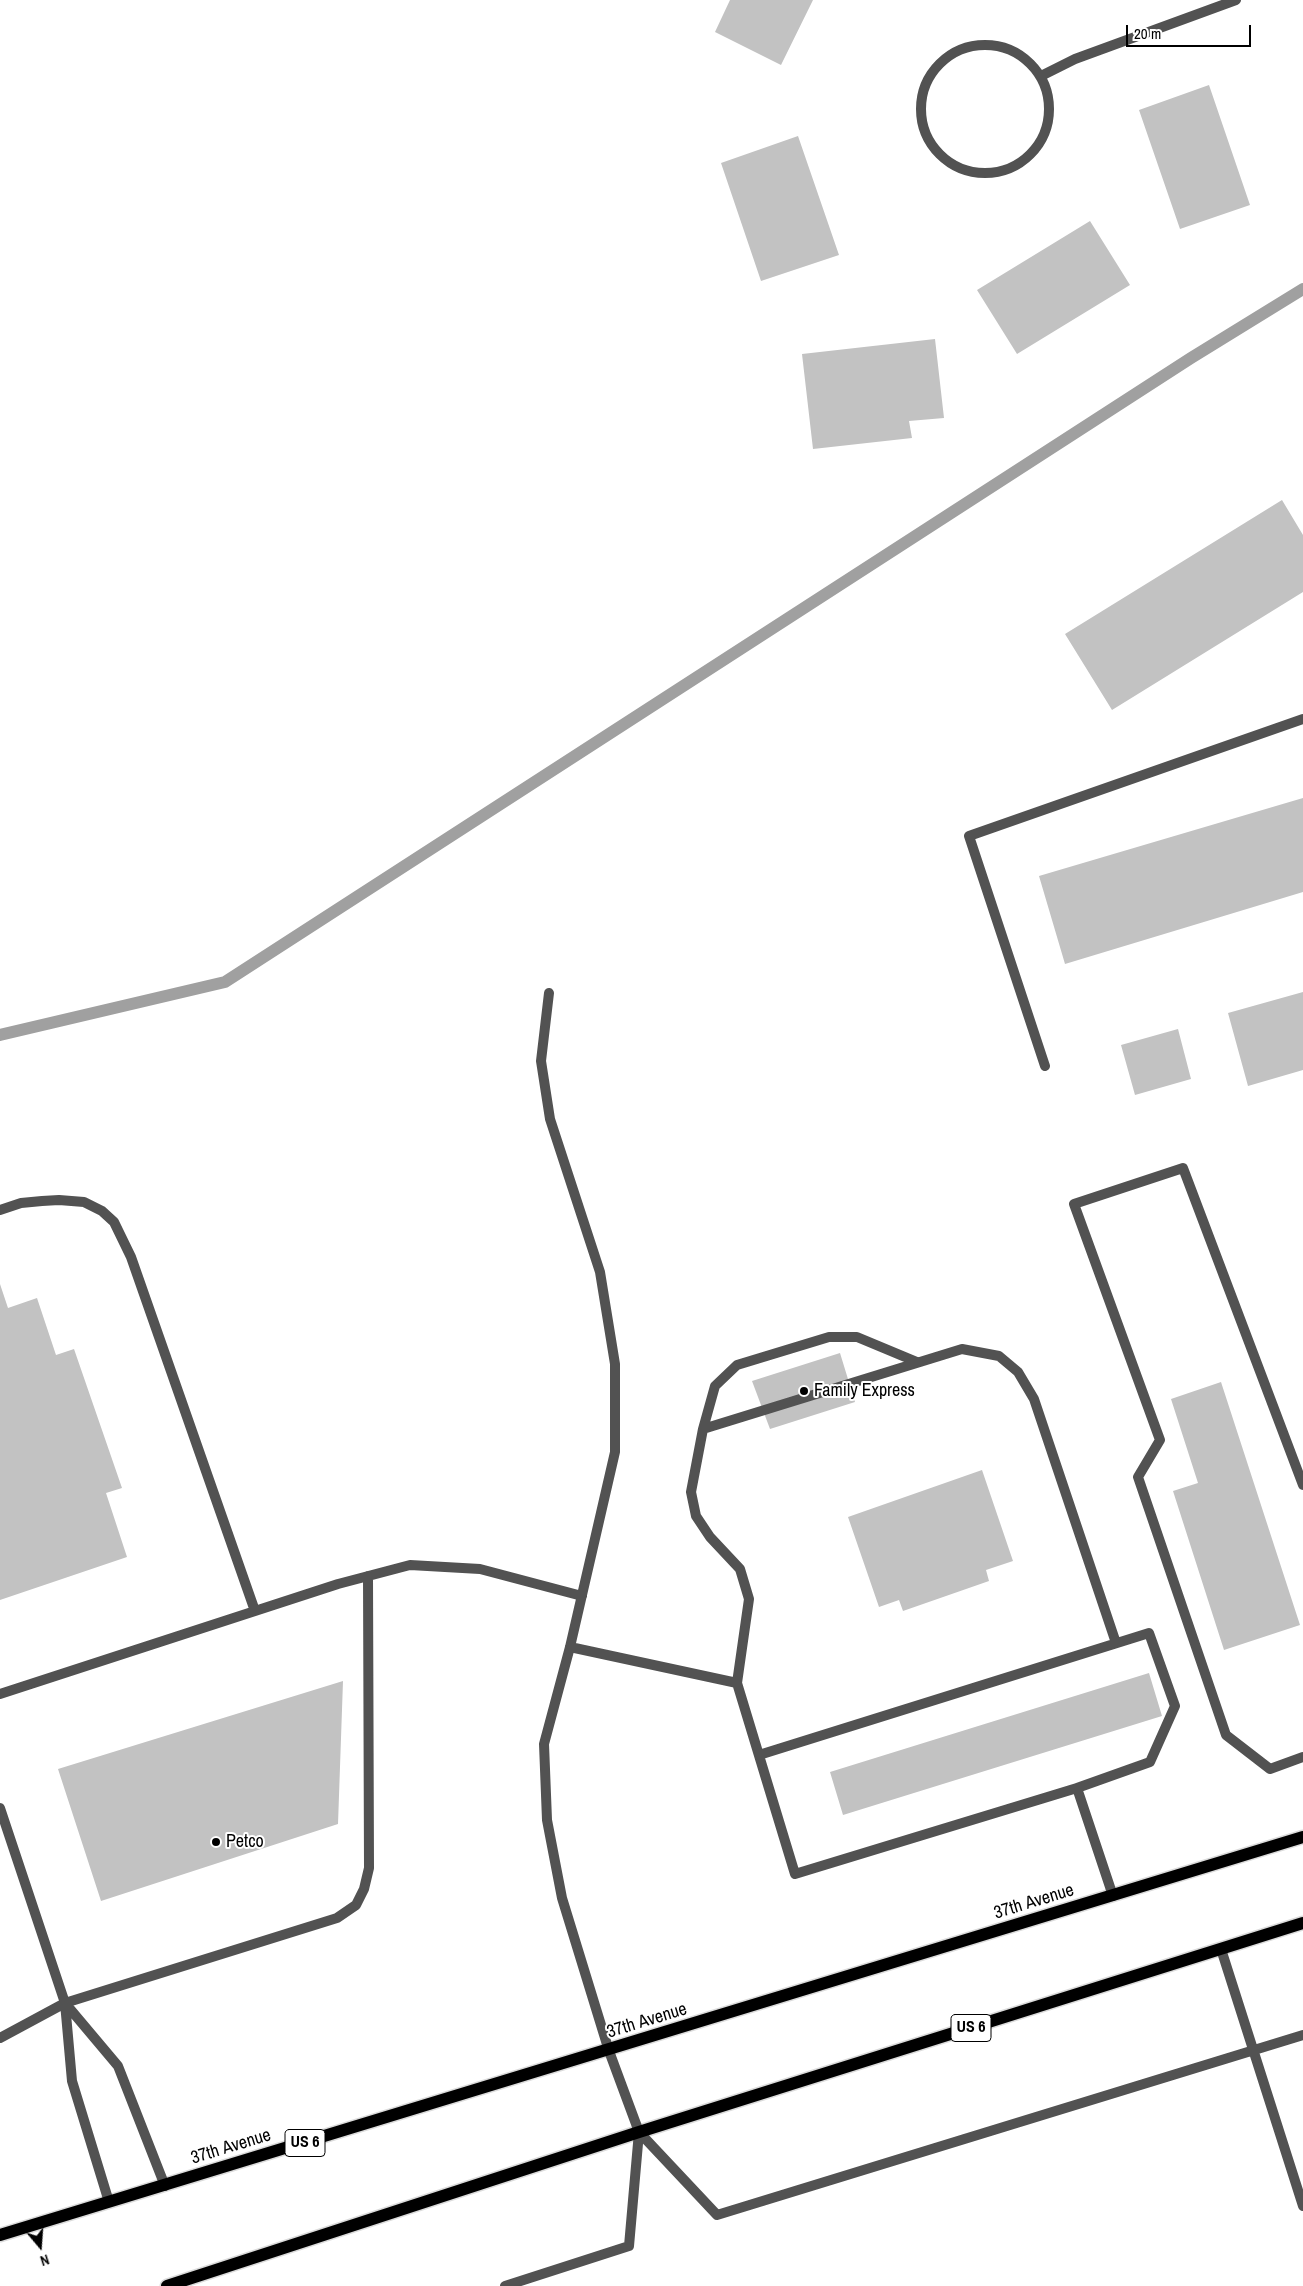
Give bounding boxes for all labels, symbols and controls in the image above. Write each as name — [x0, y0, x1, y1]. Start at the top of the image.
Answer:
scale bar — [1128, 15, 1253, 47]
text: 20 m — [1134, 23, 1161, 44]
place label: Family Express — [814, 1380, 915, 1402]
marker: Family Express — [798, 1385, 810, 1397]
place label: Petco — [226, 1831, 264, 1853]
marker: Petco — [210, 1836, 222, 1848]
street label: 37th Avenue — [991, 1880, 1077, 1924]
street label: 37th Avenue — [604, 1999, 690, 2043]
road number: US 6 — [951, 2015, 991, 2042]
street label: 37th Avenue — [188, 2125, 274, 2169]
road number: US 6 — [285, 2130, 325, 2156]
north arrow — [15, 2221, 65, 2271]
text: N — [38, 2250, 51, 2270]

